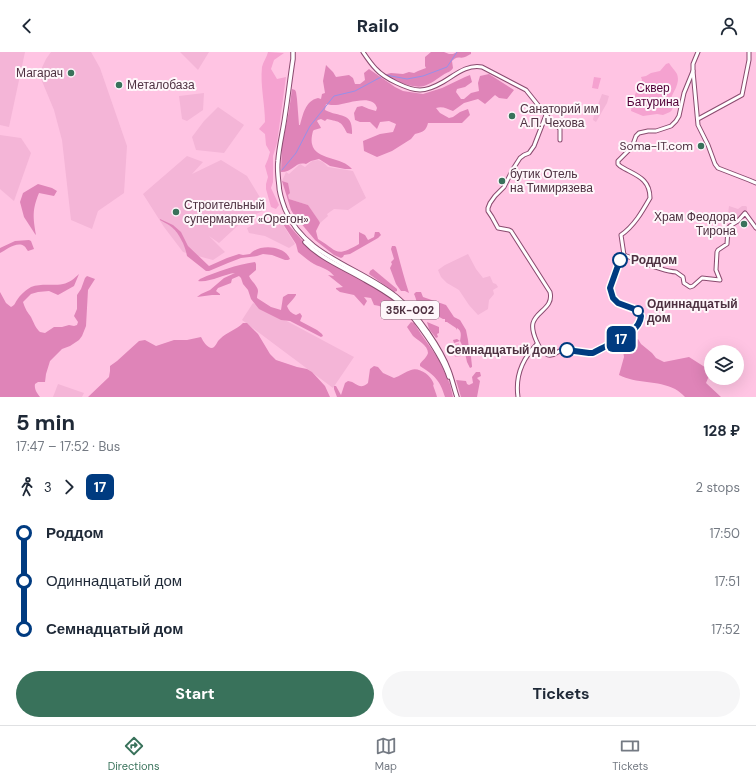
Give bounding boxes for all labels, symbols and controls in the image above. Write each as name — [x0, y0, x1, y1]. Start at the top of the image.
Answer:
text: Railo — [357, 14, 399, 38]
icon: back — [16, 15, 38, 37]
icon: person — [718, 15, 740, 37]
place label: Магарач — [16, 65, 63, 81]
marker: Магарач — [66, 68, 76, 78]
place label: Металобаза — [127, 77, 195, 93]
marker: Металобаза — [114, 80, 124, 90]
park label: Сквер Батурина — [627, 80, 680, 110]
place label: Санаторий им А.П. Чехова — [520, 101, 599, 131]
marker: Санаторий им А.П. Чехова — [507, 111, 517, 121]
place label: Soma-IT.com — [620, 138, 693, 154]
marker: Soma-IT.com — [696, 141, 706, 151]
place label: бутик Отель на Тимирязева — [510, 166, 593, 196]
marker: бутик Отель на Тимирязева — [497, 176, 507, 186]
place label: Строительный супермаркет «Орегон» — [184, 197, 309, 227]
marker: Строительный супермаркет «Орегон» — [171, 207, 181, 217]
place label: Храм Феодора Тирона — [654, 209, 736, 239]
marker: Храм Феодора Тирона — [739, 219, 749, 229]
marker: Роддом — [612, 252, 628, 268]
place label: Роддом — [631, 252, 677, 268]
place label: Одиннадцатый дом — [647, 296, 738, 326]
road number: 35К-002 — [381, 301, 439, 319]
marker: Одиннадцатый дом — [632, 305, 644, 317]
line badge: 17 — [603, 326, 639, 352]
text: 17 — [615, 330, 627, 348]
place label: Семнадцатый дом — [446, 342, 556, 358]
marker: Семнадцатый дом — [559, 342, 575, 358]
map controls — [704, 345, 744, 385]
button: layers — [704, 345, 744, 385]
text: 5 min — [16, 408, 75, 437]
text: 128 ₽ — [703, 421, 740, 441]
text: 17:47 – 17:52 · Bus — [16, 438, 120, 455]
icon: walk — [16, 476, 38, 498]
icon: forward — [58, 476, 80, 498]
text: 17 — [94, 478, 106, 496]
text: 3 — [44, 479, 52, 496]
text: 2 stops — [696, 479, 740, 496]
text: Роддом — [46, 523, 104, 543]
text: 17:50 — [710, 525, 740, 542]
text: Одиннадцатый дом — [46, 571, 182, 591]
text: 17:51 — [714, 573, 740, 590]
text: Семнадцатый дом — [46, 619, 183, 639]
text: 17:52 — [711, 621, 740, 638]
button: Start — [16, 671, 374, 717]
button: Tickets — [382, 671, 740, 717]
tab: Directions — [108, 735, 159, 773]
tab: Map — [375, 735, 397, 773]
tab: Tickets — [612, 735, 648, 773]

